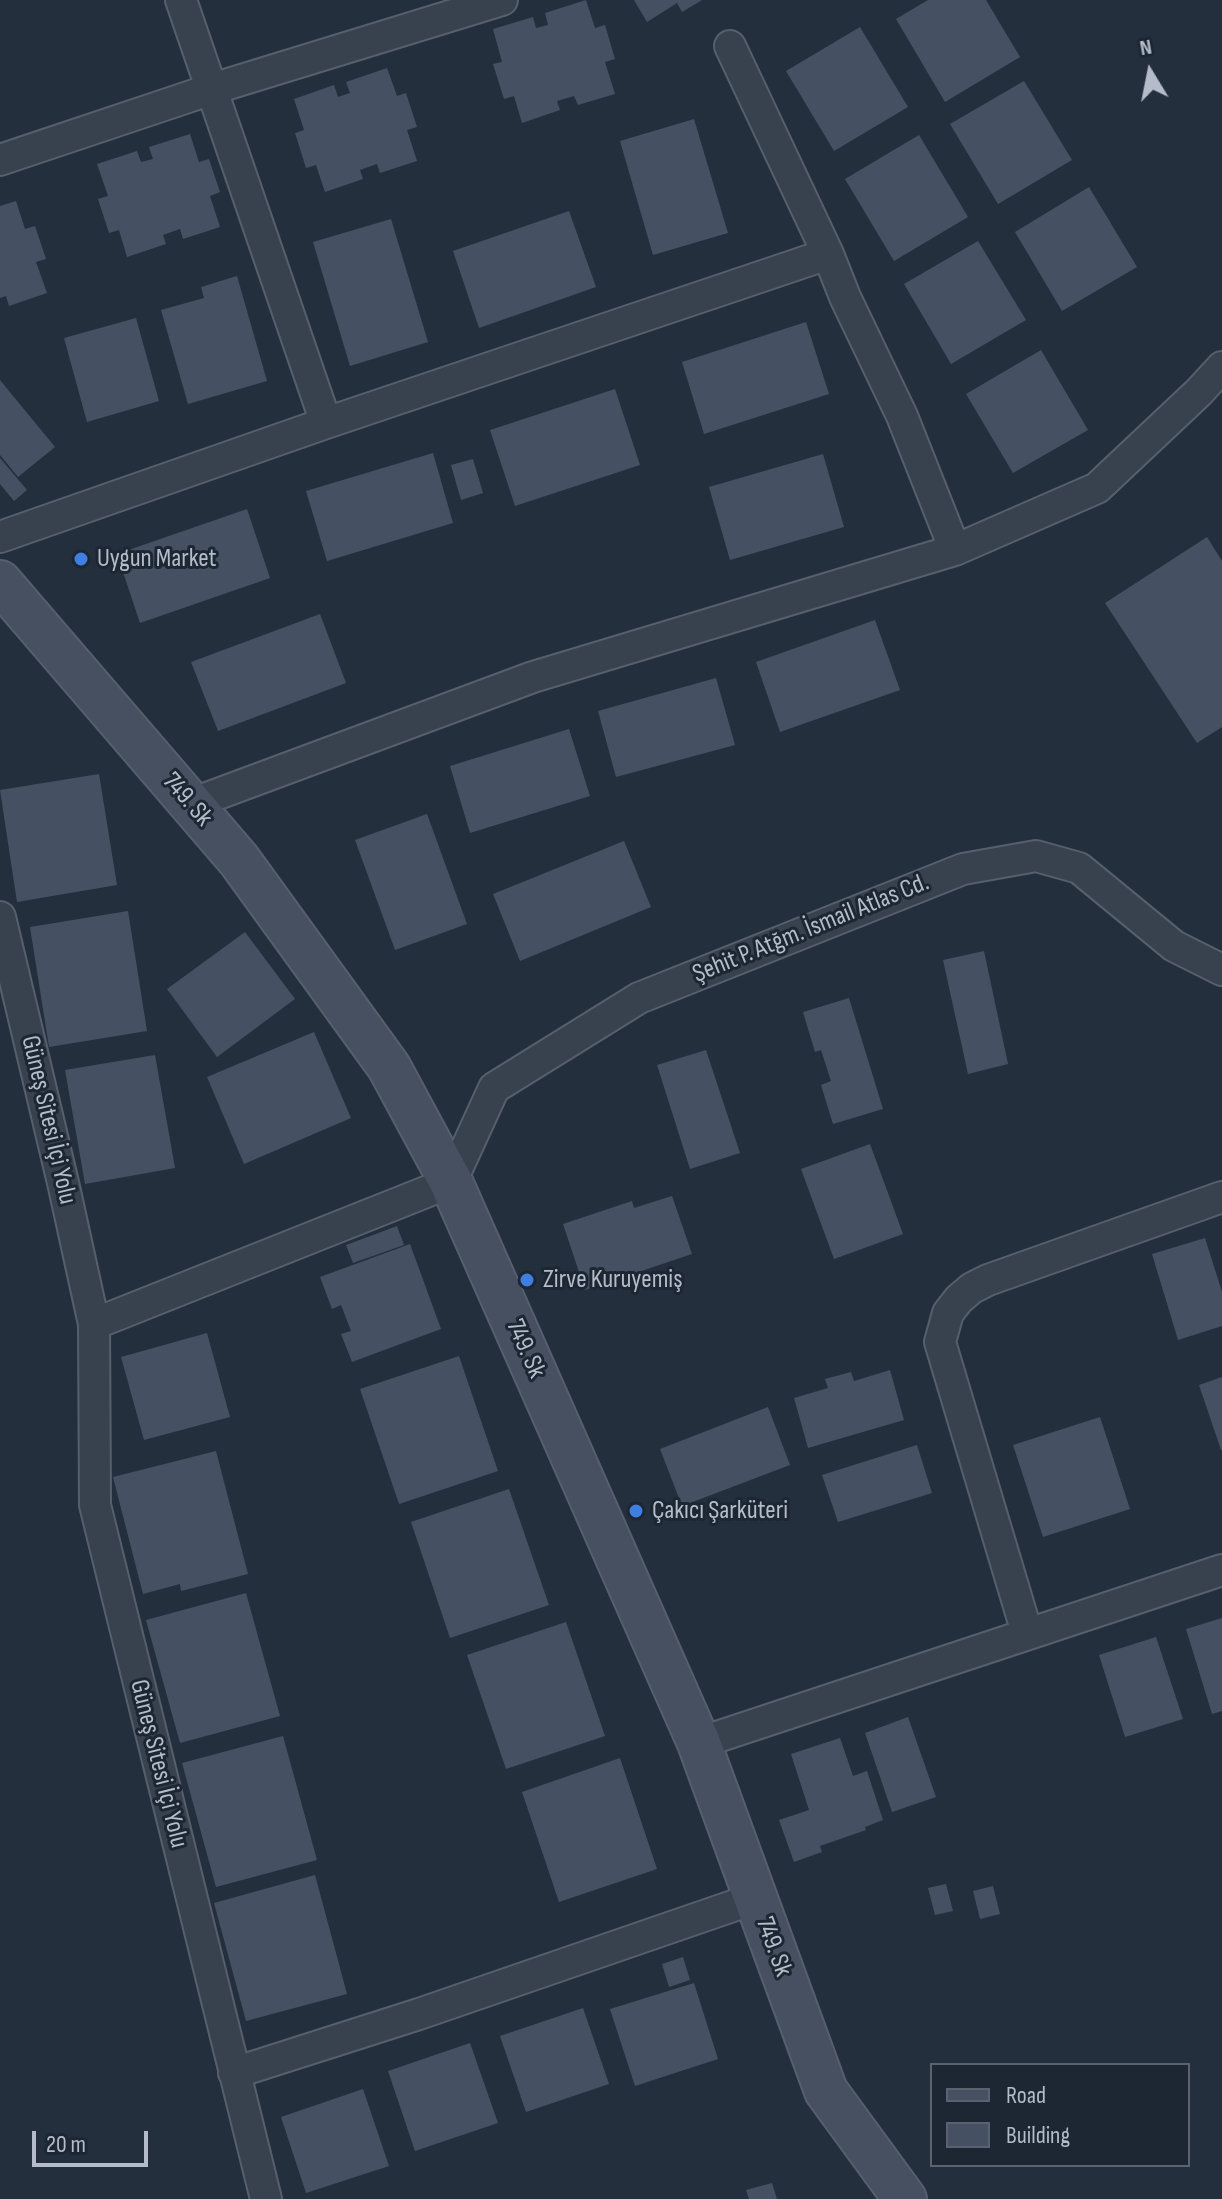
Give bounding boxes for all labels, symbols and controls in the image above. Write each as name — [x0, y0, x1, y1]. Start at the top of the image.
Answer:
north arrow — [1110, 32, 1190, 112]
text: N — [1138, 34, 1154, 62]
place label: Uygun Market — [97, 543, 216, 575]
marker: Uygun Market — [72, 550, 90, 568]
street label: 749. Sk — [155, 767, 219, 833]
street label: Şehit P. Atğm. İsmail Atlas Cd. — [688, 867, 934, 991]
street label: Güneş Sitesi İçi Yolu — [13, 1033, 83, 1207]
place label: Zirve Kuruyemiş — [543, 1264, 683, 1296]
marker: Zirve Kuruyemiş — [518, 1271, 536, 1289]
street label: 749. Sk — [498, 1315, 552, 1383]
place label: Çakıcı Şarküteri — [652, 1495, 788, 1527]
marker: Çakıcı Şarküteri — [627, 1502, 645, 1520]
street label: Güneş Sitesi İçi Yolu — [122, 1677, 194, 1851]
street label: 749. Sk — [748, 1913, 798, 1981]
legend — [930, 2063, 1190, 2167]
text: Road — [1006, 2081, 1046, 2110]
scale bar — [36, 2115, 152, 2165]
text: Building — [1006, 2121, 1070, 2150]
text: 20 m — [46, 2130, 86, 2159]

